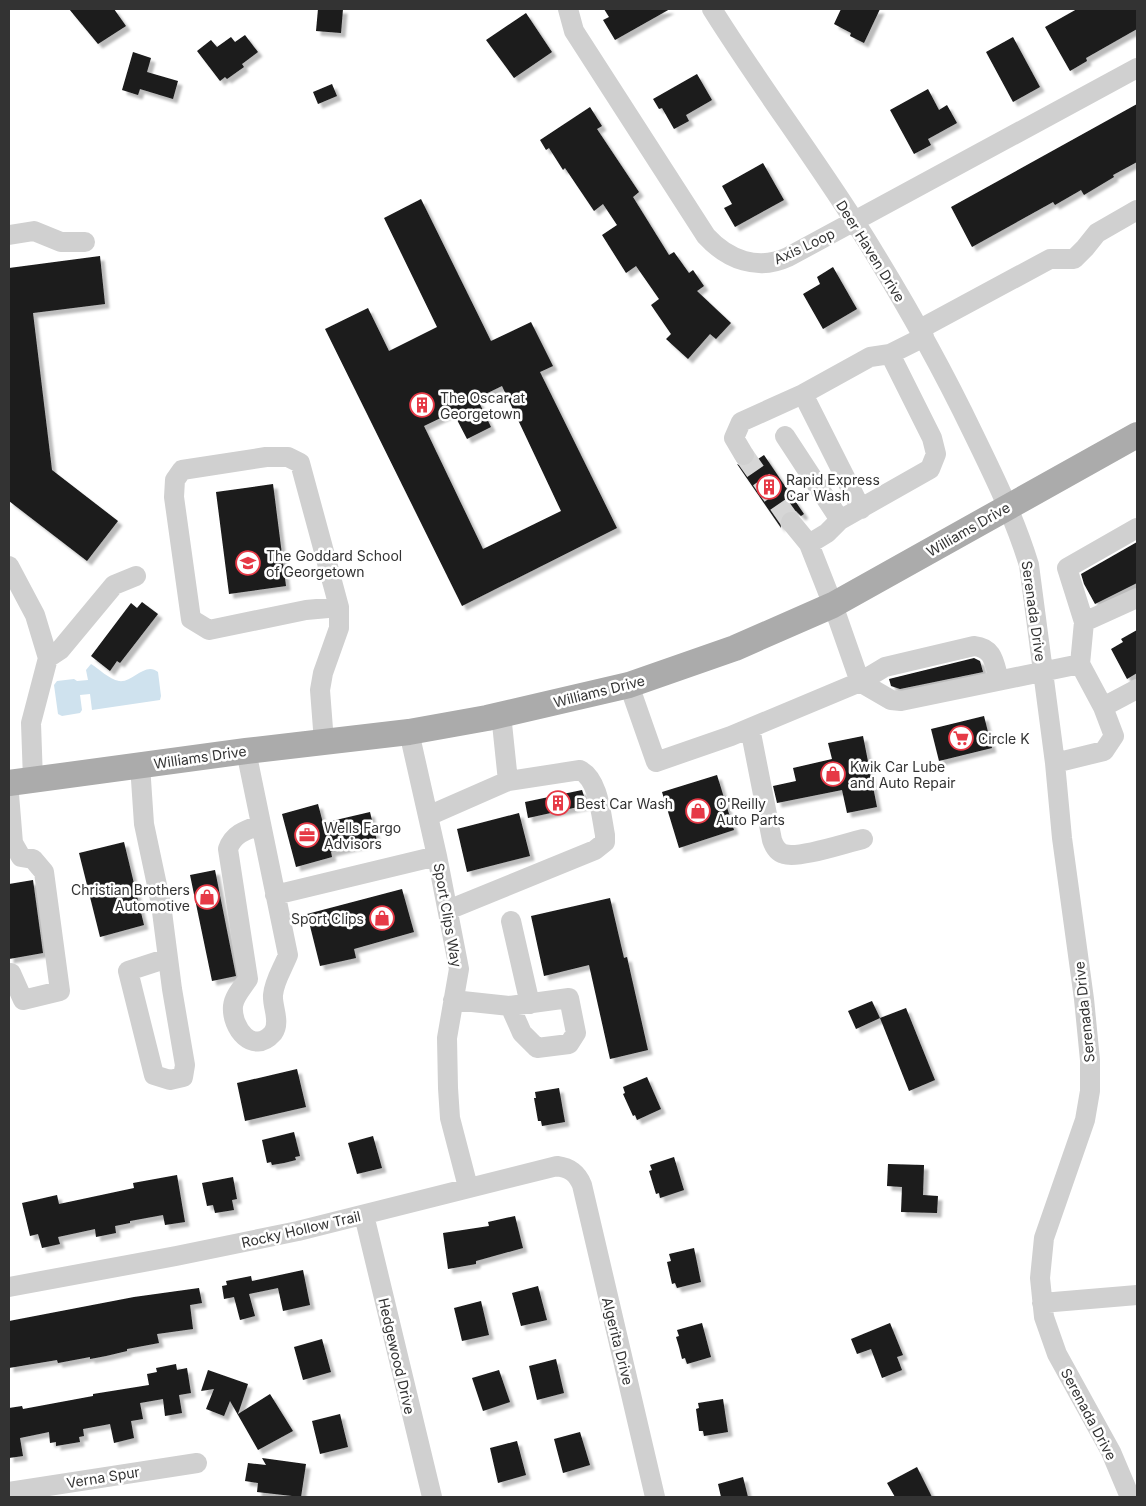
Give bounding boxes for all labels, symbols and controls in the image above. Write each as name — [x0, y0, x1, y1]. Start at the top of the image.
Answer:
street label: Deer Haven Drive — [833, 197, 909, 305]
street label: Axis Loop — [771, 224, 837, 268]
place label: The Oscar at Georgetown — [440, 389, 526, 422]
building icon: The Oscar at Georgetown — [409, 392, 435, 418]
place label: Rapid Express Car Wash — [786, 471, 880, 504]
building icon: Rapid Express Car Wash — [756, 474, 782, 500]
street label: Williams Drive — [923, 498, 1013, 560]
place label: The Goddard School of Georgetown — [266, 547, 402, 580]
school or university icon: The Goddard School of Georgetown — [235, 550, 261, 576]
street label: Serenada Drive — [1019, 560, 1049, 662]
street label: Williams Drive — [552, 671, 646, 711]
supermarket icon: Circle K — [948, 725, 974, 751]
place label: Circle K — [978, 730, 1030, 747]
street label: Williams Drive — [152, 742, 248, 772]
place label: Kwik Car Lube and Auto Repair — [850, 758, 956, 791]
shop icon: Kwik Car Lube and Auto Repair — [820, 761, 846, 787]
building icon: Best Car Wash — [545, 790, 571, 816]
place label: Best Car Wash — [576, 795, 673, 812]
place label: O'Reilly Auto Parts — [716, 795, 785, 828]
shop icon: O'Reilly Auto Parts — [685, 798, 711, 824]
place label: Wells Fargo Advisors — [324, 819, 401, 852]
office icon: Wells Fargo Advisors — [294, 822, 320, 848]
street label: Sport Clips Way — [430, 862, 466, 969]
place label: Christian Brothers Automotive — [71, 881, 190, 914]
shop icon: Christian Brothers Automotive — [194, 884, 220, 910]
shop icon: Sport Clips — [369, 905, 395, 931]
place label: Sport Clips — [291, 910, 364, 927]
street label: Serenada Drive — [1070, 961, 1098, 1063]
street label: Rocky Hollow Trail — [240, 1207, 362, 1251]
street label: Algerita Drive — [599, 1295, 637, 1387]
street label: Hedgewood Drive — [375, 1296, 419, 1416]
street label: Serenada Drive — [1058, 1365, 1120, 1463]
street label: Verna Spur — [65, 1463, 141, 1491]

